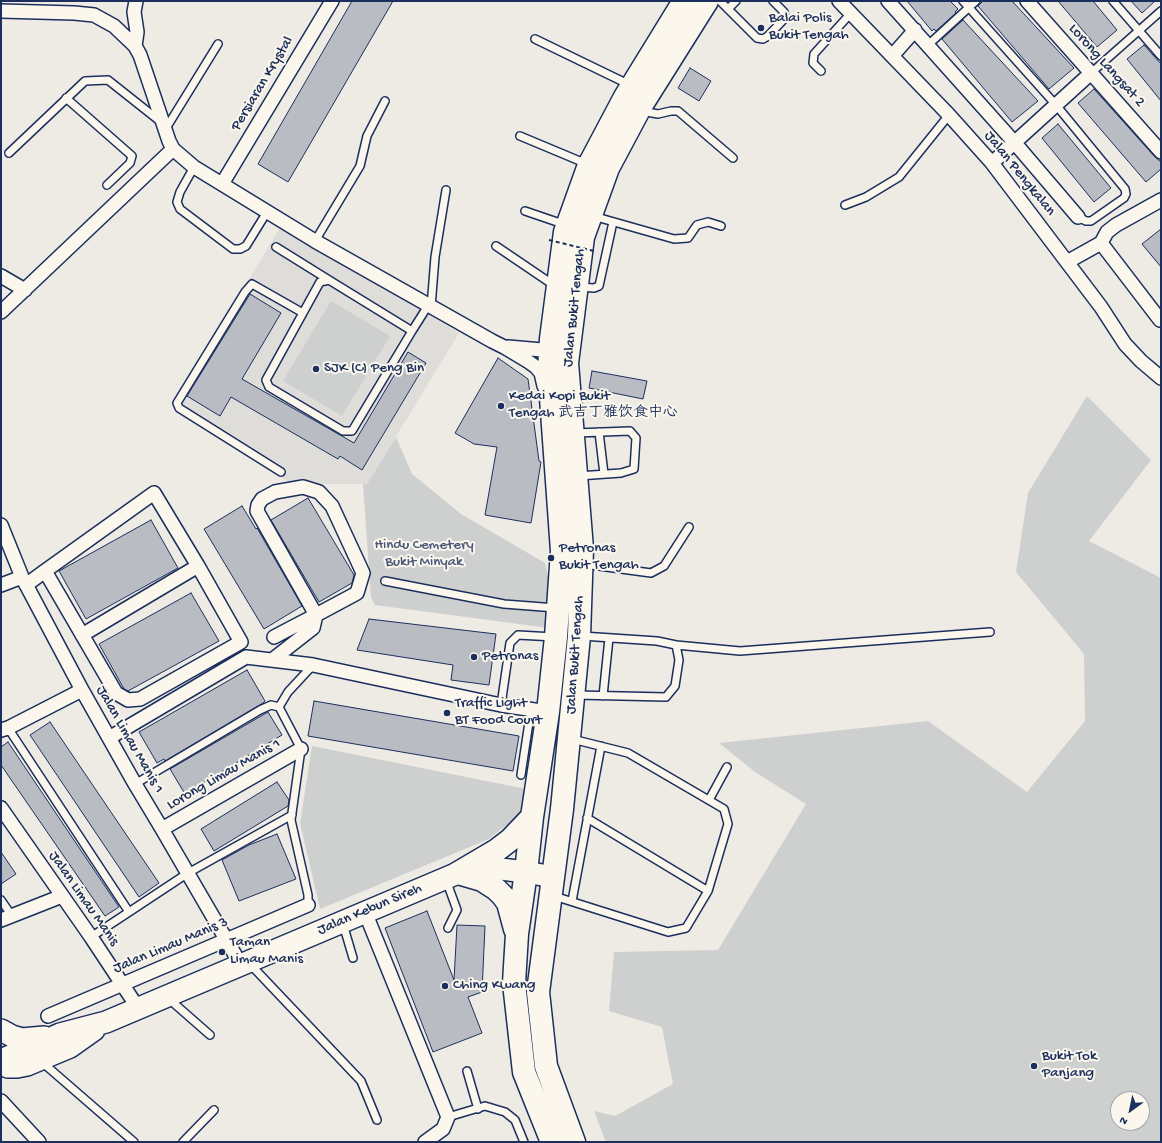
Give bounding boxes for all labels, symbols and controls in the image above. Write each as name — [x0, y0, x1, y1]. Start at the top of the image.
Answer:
place label: Balai Polis Bukit Tengah — [769, 10, 849, 45]
street label: Lorong Langsat 2 — [1064, 21, 1148, 111]
marker: Balai Polis Bukit Tengah — [756, 23, 766, 33]
street label: Persiaran Krystal — [228, 34, 298, 134]
street label: Jalan Pengkalan — [979, 128, 1059, 220]
street label: Jalan Bukit Tengah — [560, 248, 590, 368]
place label: SJK (C) Peng Bin — [324, 360, 424, 378]
marker: SJK (C) Peng Bin — [311, 364, 321, 374]
place label: Kedai Kopi Bukit Tengah 武吉丁雅饮食中心 — [509, 388, 678, 423]
marker: Kedai Kopi Bukit Tengah 武吉丁雅饮食中心 — [496, 401, 506, 411]
park label: Hindu Cemetery Bukit Minyak — [374, 537, 474, 572]
place label: Petronas Bukit Tengah — [559, 540, 639, 575]
marker: Petronas Bukit Tengah — [546, 553, 556, 563]
street label: Jalan Bukit Tengah — [563, 595, 589, 715]
place label: Petronas — [482, 648, 538, 666]
marker: Petronas — [469, 652, 479, 662]
street label: Jalan Limau Manis 1 — [91, 683, 167, 797]
place label: Traffic Light BT Food Court — [455, 695, 542, 730]
marker: Traffic Light BT Food Court — [442, 708, 452, 718]
street label: Lorong Limau Manis 1 — [164, 735, 284, 815]
street label: Jalan Limau Manis — [44, 848, 122, 950]
street label: Jalan Kebun Sireh — [315, 880, 425, 940]
street label: Jalan Limau Manis 3 — [111, 914, 231, 978]
place label: Taman Limau Manis — [230, 934, 303, 969]
marker: Taman Limau Manis — [217, 947, 227, 957]
place label: Ching Kwang — [453, 977, 536, 995]
marker: Ching Kwang — [440, 981, 450, 991]
place label: Bukit Tok Panjang — [1042, 1048, 1097, 1083]
marker: Bukit Tok Panjang — [1029, 1061, 1039, 1071]
north arrow — [1110, 1091, 1150, 1131]
text: N — [1118, 1113, 1130, 1127]

